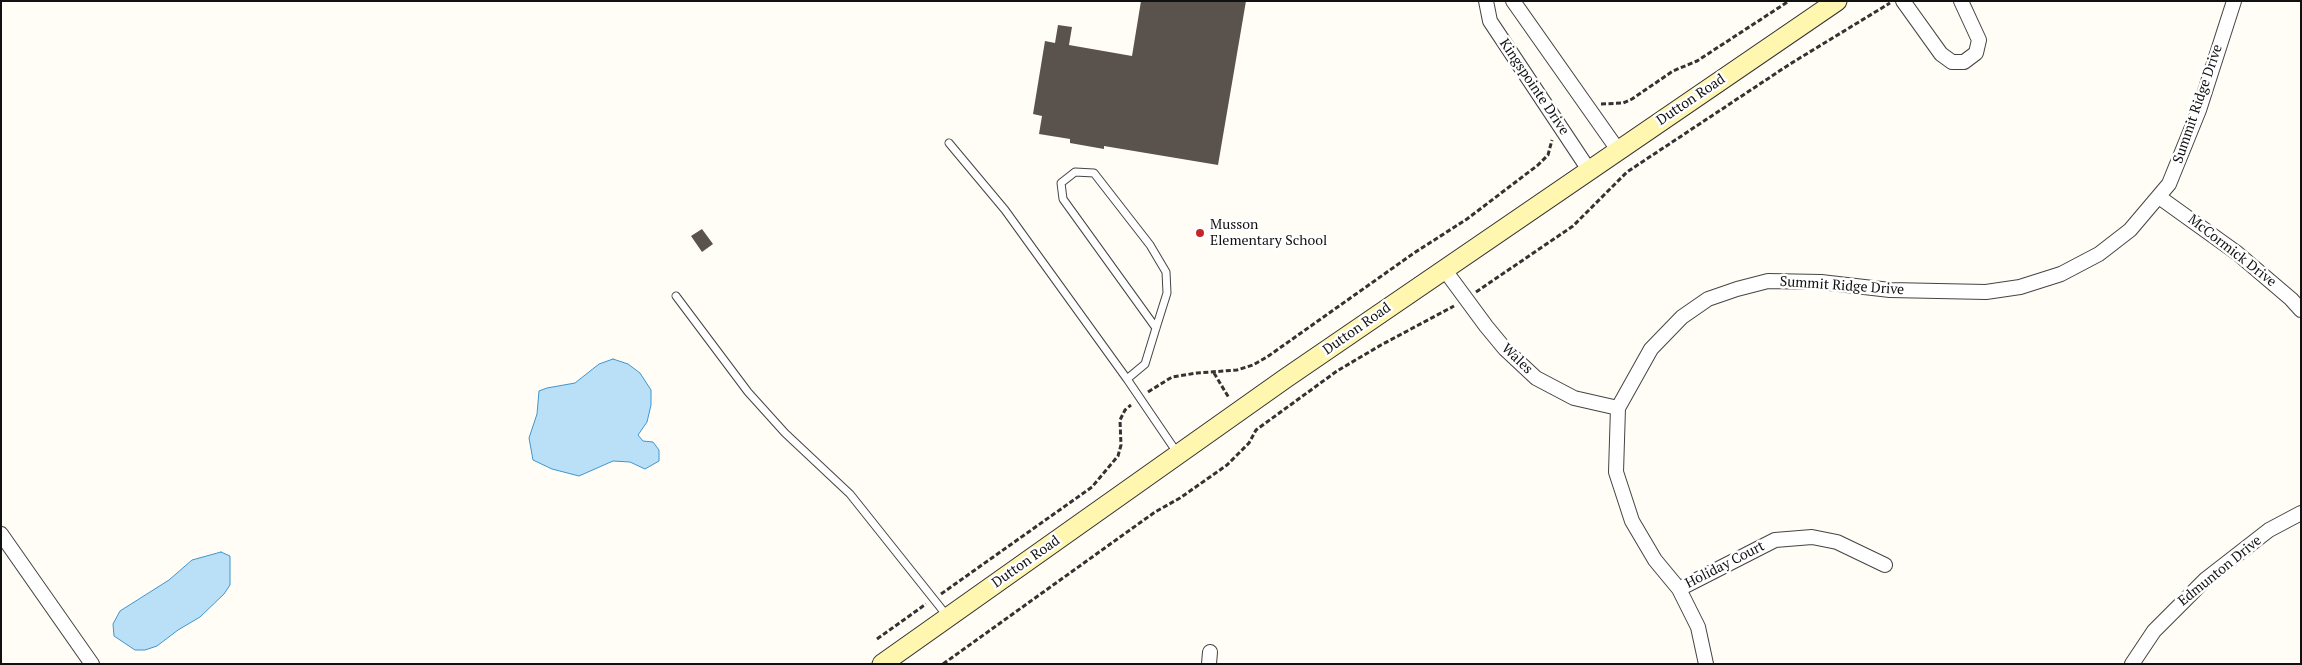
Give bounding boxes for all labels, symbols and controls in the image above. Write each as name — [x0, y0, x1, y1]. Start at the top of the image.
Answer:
street label: Kingspointe Drive — [1496, 36, 1572, 138]
street label: Summit Ridge Drive — [2170, 42, 2226, 166]
street label: Dutton Road — [1654, 71, 1728, 129]
street label: McCormick Drive — [2185, 211, 2279, 291]
place label: Musson Elementary School — [1210, 217, 1327, 250]
marker: Musson Elementary School — [1194, 227, 1206, 239]
street label: Summit Ridge Drive — [1779, 273, 1905, 299]
street label: Dutton Road — [1320, 299, 1394, 359]
street label: Wales — [1498, 340, 1536, 378]
street label: Dutton Road — [989, 532, 1063, 592]
street label: Edmunton Drive — [2175, 532, 2265, 610]
street label: Holiday Court — [1683, 538, 1767, 592]

